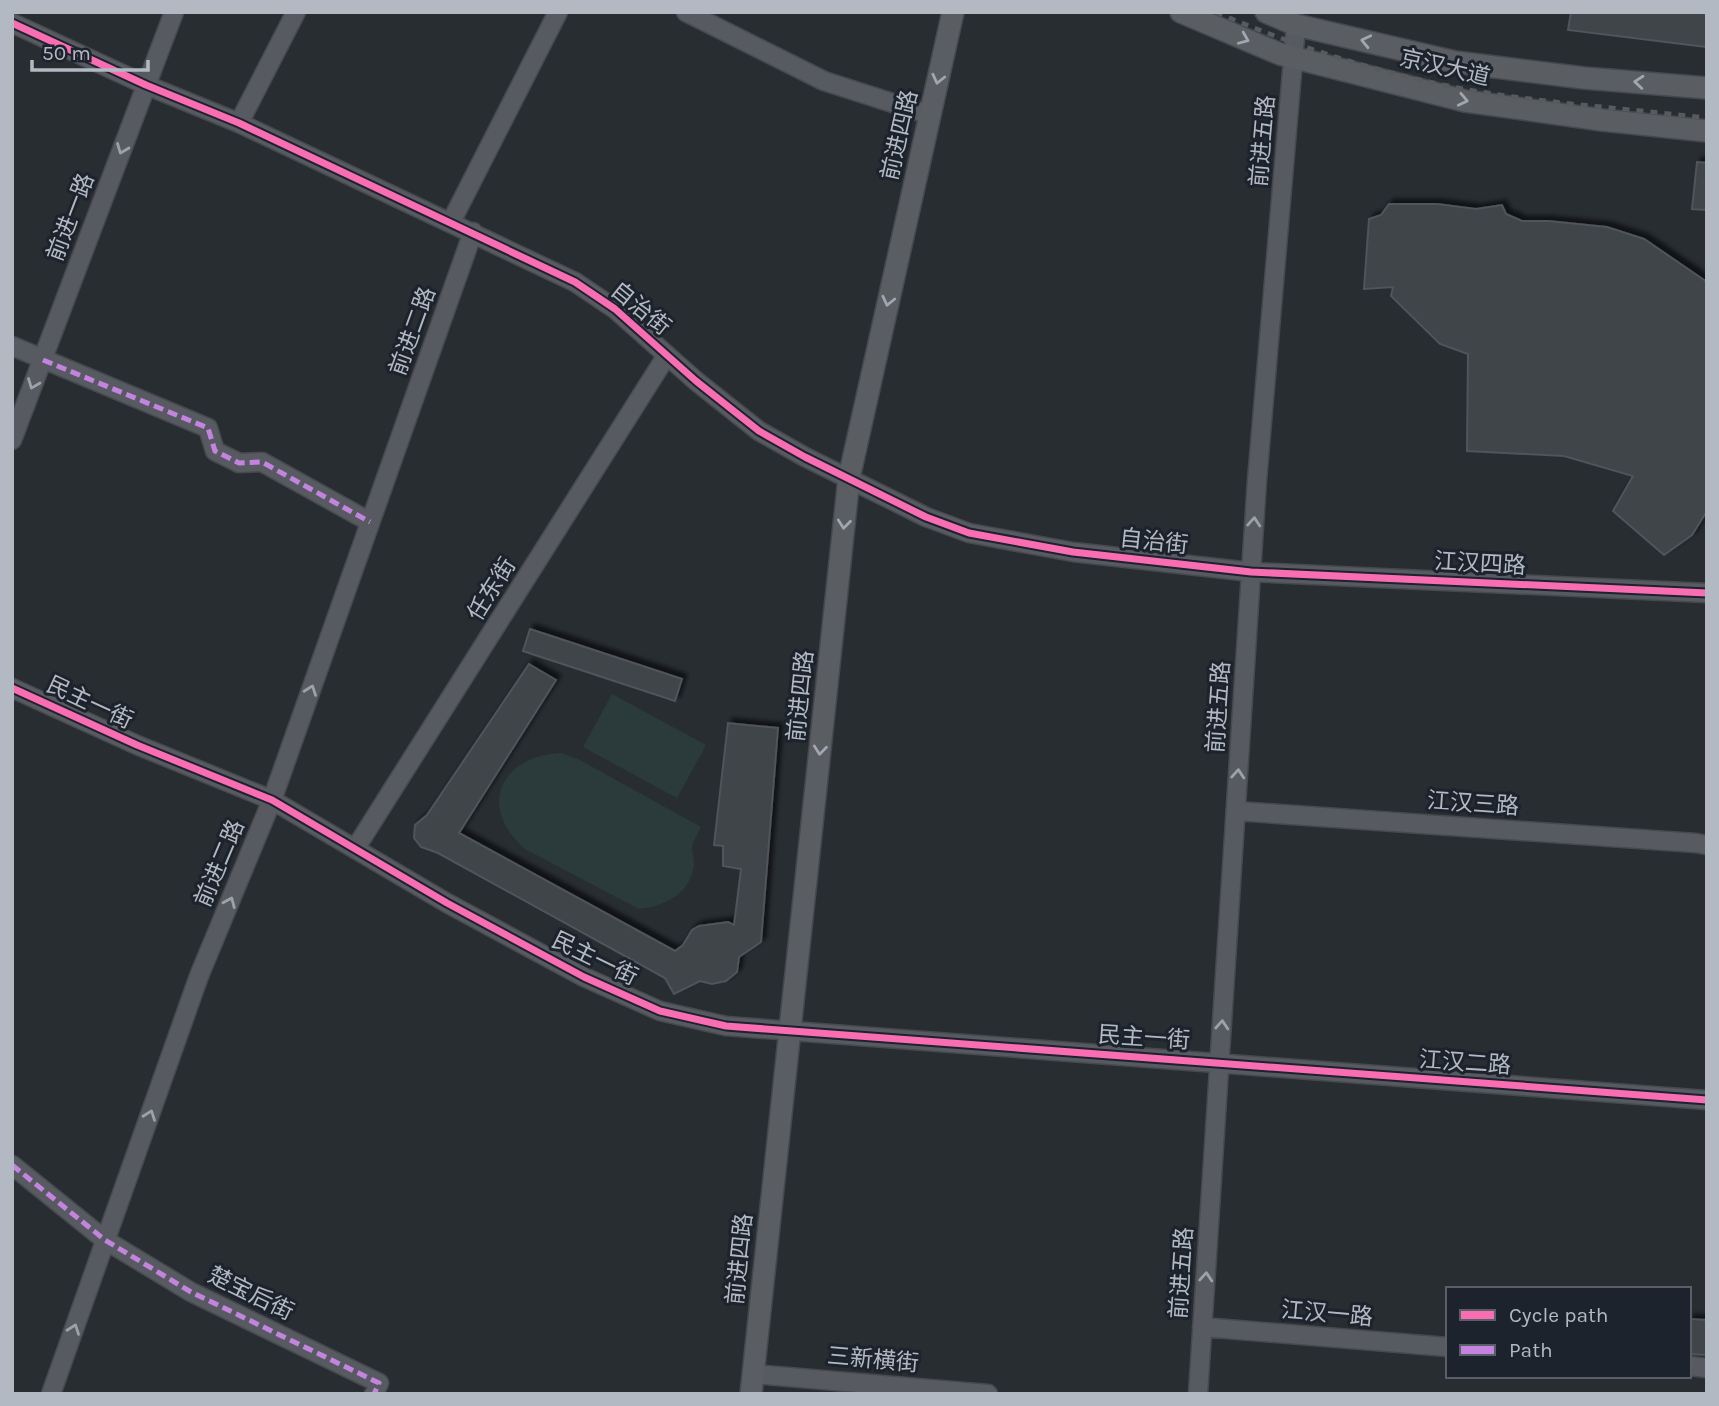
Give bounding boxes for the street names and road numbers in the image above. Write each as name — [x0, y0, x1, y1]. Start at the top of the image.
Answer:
street label: 京汉大道 — [1397, 44, 1493, 91]
street label: 前进四路 — [876, 87, 923, 183]
street label: 前进五路 — [1245, 94, 1280, 188]
street label: 前进一路 — [41, 169, 100, 265]
street label: 自治街 — [605, 276, 676, 341]
street label: 前进二路 — [384, 283, 441, 379]
street label: 自治街 — [1118, 524, 1190, 559]
street label: 江汉四路 — [1433, 548, 1527, 579]
street label: 任东街 — [462, 553, 521, 626]
street label: 前进四路 — [782, 649, 819, 743]
street label: 前进五路 — [1202, 660, 1235, 754]
street label: 民主一街 — [42, 671, 137, 734]
street label: 江汉三路 — [1426, 787, 1520, 820]
street label: 前进二路 — [189, 816, 250, 911]
street label: 民主一街 — [548, 926, 642, 991]
street label: 民主一街 — [1097, 1021, 1191, 1054]
street label: 江汉二路 — [1418, 1046, 1512, 1079]
street label: 前进四路 — [721, 1212, 758, 1306]
street label: 前进五路 — [1165, 1226, 1198, 1320]
street label: 楚宝后街 — [204, 1261, 298, 1326]
street label: 江汉一路 — [1280, 1296, 1374, 1331]
street label: 三新横街 — [826, 1342, 920, 1377]

